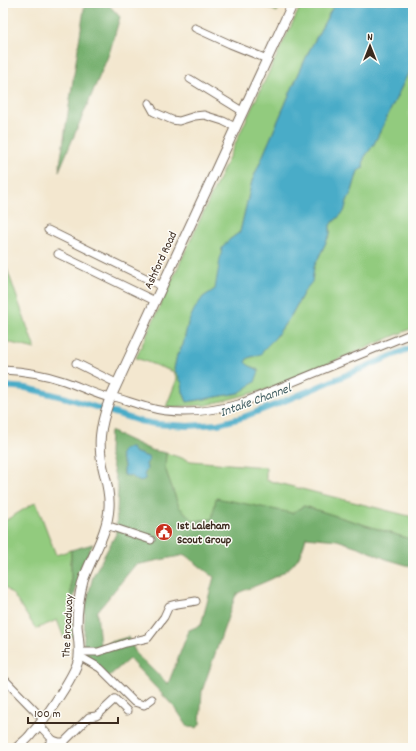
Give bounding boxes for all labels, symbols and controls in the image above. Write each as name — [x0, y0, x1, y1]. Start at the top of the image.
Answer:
north arrow — [350, 26, 390, 66]
text: N — [367, 30, 373, 46]
street label: Ashford Road — [141, 229, 182, 292]
water label: Intake Channel — [218, 379, 295, 423]
place label: 1st Laleham Scout Group — [177, 518, 232, 549]
public building icon: 1st Laleham Scout Group — [154, 522, 174, 542]
street label: The Broadway — [58, 593, 79, 658]
scale bar — [28, 699, 118, 725]
text: 100 m — [34, 706, 61, 723]

